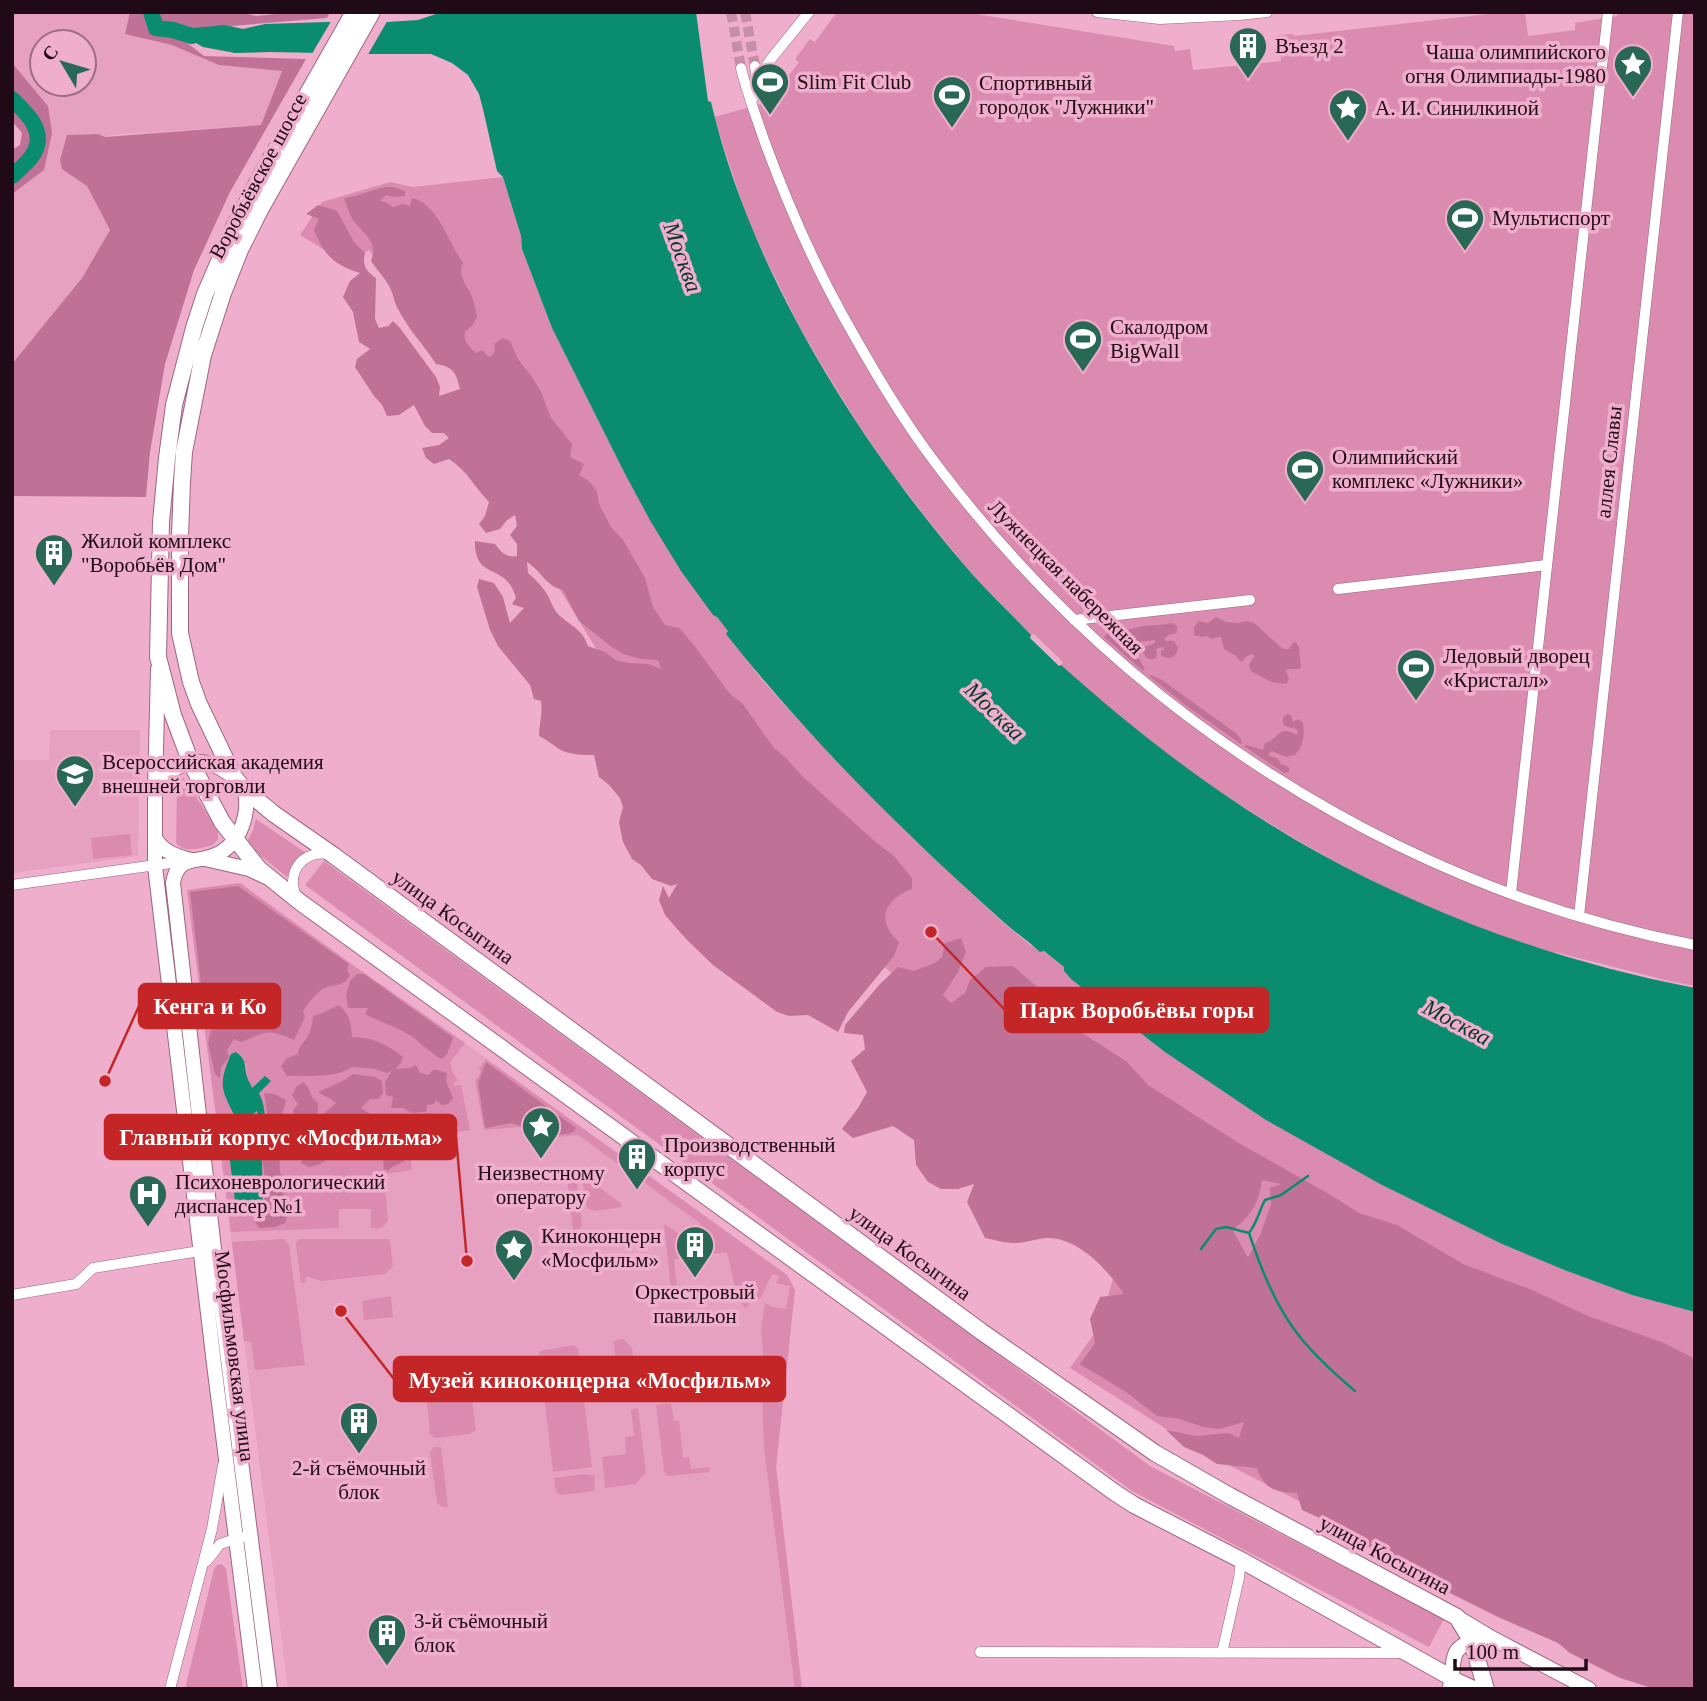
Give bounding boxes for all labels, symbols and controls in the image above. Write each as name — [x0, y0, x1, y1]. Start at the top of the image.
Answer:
building icon: Въезд 2 — [1227, 25, 1269, 80]
north arrow — [28, 28, 98, 98]
place label: Въезд 2 — [1275, 34, 1344, 58]
place label: Чаша олимпийского огня Олимпиады-1980 — [1405, 40, 1606, 88]
text: С — [37, 41, 62, 65]
place icon: Чаша олимпийского огня Олимпиады-1980 — [1612, 43, 1654, 98]
sports icon: Slim Fit Club — [749, 61, 791, 116]
place label: Slim Fit Club — [797, 70, 911, 94]
place label: Спортивный городок "Лужники" — [979, 71, 1154, 119]
sports icon: Спортивный городок "Лужники" — [931, 74, 973, 129]
place icon: А. И. Синилкиной — [1327, 87, 1369, 142]
street label: Воробьёвское шоссе — [204, 89, 312, 263]
place label: А. И. Синилкиной — [1375, 96, 1539, 120]
sports icon: Мультиспорт — [1444, 197, 1486, 252]
place label: Мультиспорт — [1492, 206, 1610, 230]
water label: Москва — [658, 218, 707, 296]
place label: Скалодром BigWall — [1110, 315, 1208, 363]
sports icon: Скалодром BigWall — [1062, 318, 1104, 373]
street label: аллея Славы — [1591, 405, 1627, 519]
place label: Олимпийский комплекс «Лужники» — [1332, 445, 1523, 493]
sports icon: Олимпийский комплекс «Лужники» — [1284, 448, 1326, 503]
street label: Лужнецкая набережная — [984, 495, 1149, 660]
place label: Жилой комплекс "Воробьёв Дом" — [81, 529, 231, 577]
building icon: Жилой комплекс "Воробьёв Дом" — [33, 532, 75, 587]
place label: Ледовый дворец «Кристалл» — [1443, 644, 1590, 692]
sports icon: Ледовый дворец «Кристалл» — [1395, 647, 1437, 702]
water label: Москва — [959, 676, 1029, 746]
place label: Всероссийская академия внешней торговли — [102, 750, 324, 798]
school or university icon: Всероссийская академия внешней торговли — [54, 753, 96, 808]
street label: улица Косыгина — [387, 865, 519, 970]
callout: Кенга и Ко — [139, 984, 280, 1028]
callout: Парк Воробьёвы горы — [1005, 988, 1268, 1032]
text: Кенга и Ко — [154, 994, 267, 1019]
water label: Москва — [1418, 994, 1495, 1051]
text: Парк Воробьёвы горы — [1020, 998, 1254, 1023]
place icon: Неизвестному оператору — [520, 1105, 562, 1160]
callout: Главный корпус «Мосфильма» — [105, 1115, 456, 1159]
text: Главный корпус «Мосфильма» — [119, 1125, 443, 1150]
place label: Производственный корпус — [664, 1133, 836, 1181]
building icon: Производственный корпус — [616, 1136, 658, 1191]
place label: Неизвестному оператору — [477, 1161, 605, 1209]
place label: Психоневрологический диспансер №1 — [175, 1170, 385, 1218]
hospital icon: Психоневрологический диспансер №1 — [127, 1173, 169, 1228]
street label: улица Косыгина — [844, 1201, 976, 1306]
place label: Киноконцерн «Мосфильм» — [541, 1224, 661, 1272]
building icon: Оркестровый павильон — [674, 1224, 716, 1279]
place icon: Киноконцерн «Мосфильм» — [493, 1227, 535, 1282]
street label: Мосфильмовская улица — [210, 1249, 260, 1464]
place label: Оркестровый павильон — [635, 1280, 755, 1328]
callout: Музей киноконцерна «Мосфильм» — [394, 1357, 785, 1401]
text: Музей киноконцерна «Мосфильм» — [409, 1368, 771, 1393]
building icon: 2-й съёмочный блок — [338, 1400, 380, 1455]
place label: 2-й съёмочный блок — [292, 1456, 426, 1504]
street label: улица Косыгина — [1315, 1510, 1455, 1600]
place label: 3-й съёмочный блок — [414, 1609, 548, 1657]
building icon: 3-й съёмочный блок — [366, 1612, 408, 1667]
scale bar — [1455, 1628, 1586, 1672]
text: 100 m — [1466, 1640, 1519, 1664]

